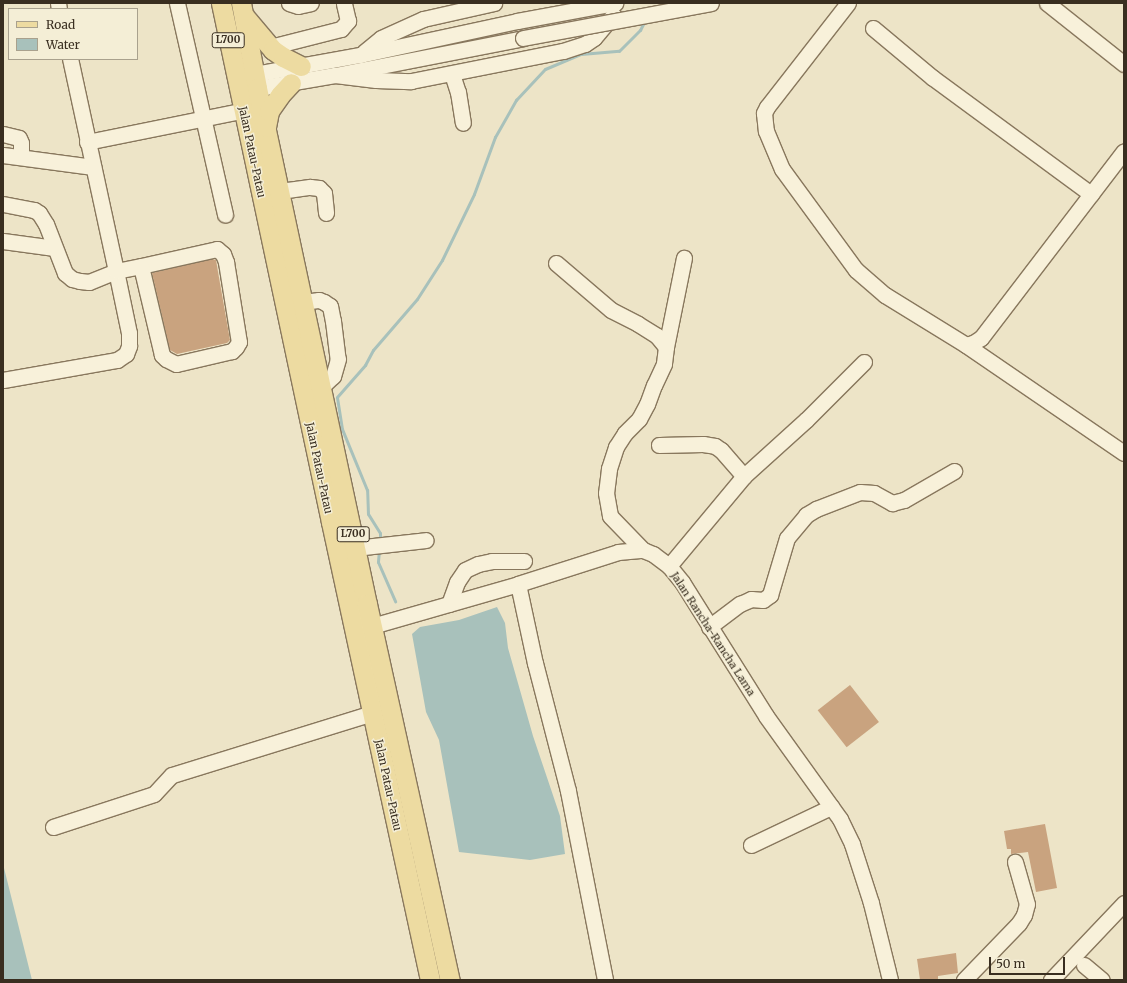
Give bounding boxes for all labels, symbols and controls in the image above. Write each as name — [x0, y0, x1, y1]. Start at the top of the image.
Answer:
legend — [8, 8, 138, 60]
text: Road — [46, 17, 75, 32]
road number: L700 — [211, 32, 245, 48]
text: Water — [46, 37, 80, 52]
street label: Jalan Patau-Patau — [236, 105, 268, 199]
street label: Jalan Patau-Patau — [303, 421, 335, 515]
road number: L700 — [336, 526, 370, 542]
street label: Jalan Rancha-Rancha Lama — [668, 570, 758, 698]
street label: Jalan Patau-Patau — [372, 738, 404, 832]
scale bar — [991, 949, 1067, 975]
text: 50 m — [996, 956, 1025, 971]

